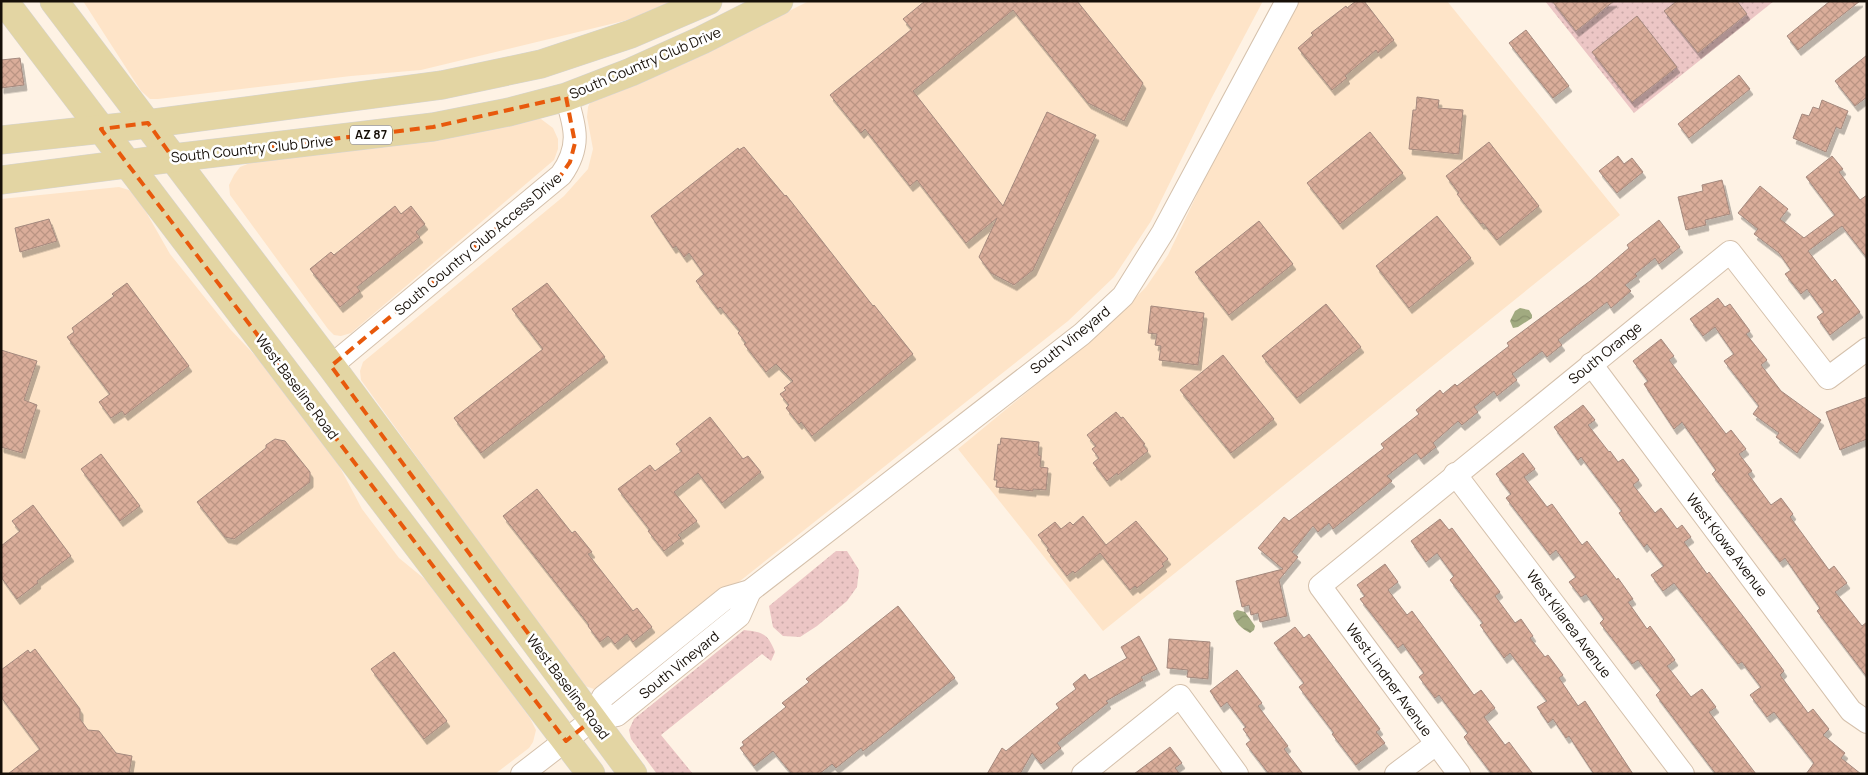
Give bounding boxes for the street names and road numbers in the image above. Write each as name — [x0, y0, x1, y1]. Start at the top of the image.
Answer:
street label: South Country Club Drive — [566, 22, 724, 103]
road number: AZ 87 — [350, 126, 392, 144]
street label: South Country Club Drive — [170, 131, 334, 166]
street label: South Country Club Access Drive — [390, 168, 565, 319]
street label: South Vineyard — [1026, 301, 1114, 378]
street label: South Orange — [1564, 317, 1645, 388]
street label: West Baseline Road — [252, 330, 343, 443]
street label: West Kiowa Avenue — [1682, 489, 1772, 600]
street label: West Kilarea Avenue — [1523, 566, 1616, 681]
street label: West Lindner Avenue — [1342, 619, 1437, 740]
street label: South Vineyard — [635, 626, 723, 703]
street label: West Baseline Road — [523, 630, 614, 743]

